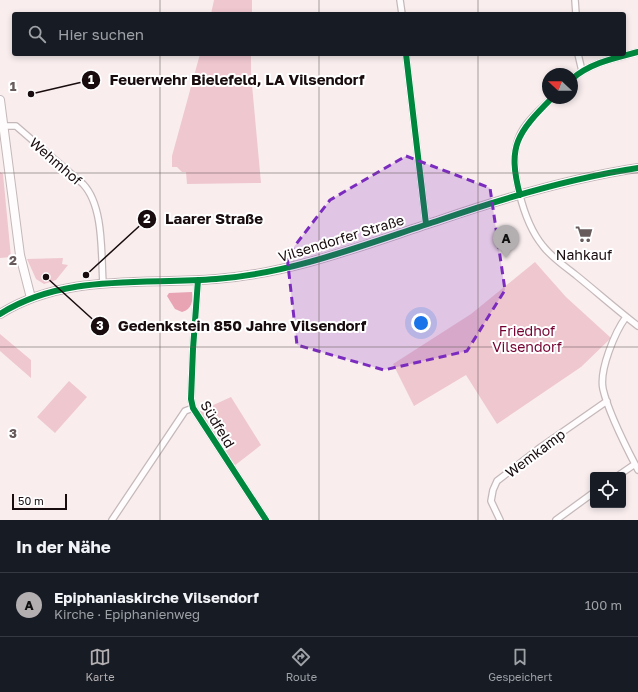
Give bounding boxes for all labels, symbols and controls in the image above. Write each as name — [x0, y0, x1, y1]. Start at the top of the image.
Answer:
search box — [12, 12, 626, 56]
icon: search — [26, 23, 48, 45]
text: Hier suchen — [58, 25, 144, 43]
callout: Feuerwehr Bielefeld, LA Vilsendorf — [81, 67, 372, 94]
north arrow — [542, 68, 578, 104]
text: Feuerwehr Bielefeld, LA Vilsendorf — [110, 70, 365, 88]
text: 1 — [88, 72, 94, 87]
text: 1 — [10, 78, 17, 94]
street label: Wehmhof — [26, 134, 86, 188]
callout: Laarer Straße — [137, 205, 271, 232]
text: Laarer Straße — [165, 209, 263, 227]
text: 2 — [143, 211, 151, 226]
street label: Vilsendorfer Straße — [276, 211, 406, 265]
supermarket icon: Nahkauf — [574, 224, 594, 244]
pin: A — [493, 225, 519, 258]
place label: Nahkauf — [556, 246, 612, 263]
text: 2 — [9, 252, 17, 268]
callout: Gedenkstein 850 Jahre Vilsendorf — [90, 313, 374, 340]
your location — [411, 313, 431, 333]
text: Gedenkstein 850 Jahre Vilsendorf — [118, 316, 367, 334]
text: 3 — [96, 318, 104, 333]
park label: Friedhof Vilsendorf — [492, 322, 562, 355]
street label: Südfeld — [197, 397, 239, 451]
text: 3 — [9, 425, 17, 441]
street label: Wemkamp — [502, 425, 568, 481]
map controls — [590, 472, 626, 508]
button: locate — [590, 472, 626, 508]
scale bar — [12, 492, 67, 511]
text: 50 m — [18, 494, 44, 507]
text: In der Nähe — [16, 536, 111, 557]
text: Epiphaniaskirche Vilsendorf — [54, 588, 259, 606]
text: A — [24, 597, 34, 613]
text: 100 m — [585, 597, 622, 613]
text: Kirche · Epiphanienweg — [54, 606, 200, 622]
tab: Karte — [86, 646, 115, 683]
tab: Route — [286, 646, 317, 683]
tab: Gespeichert — [488, 646, 552, 683]

